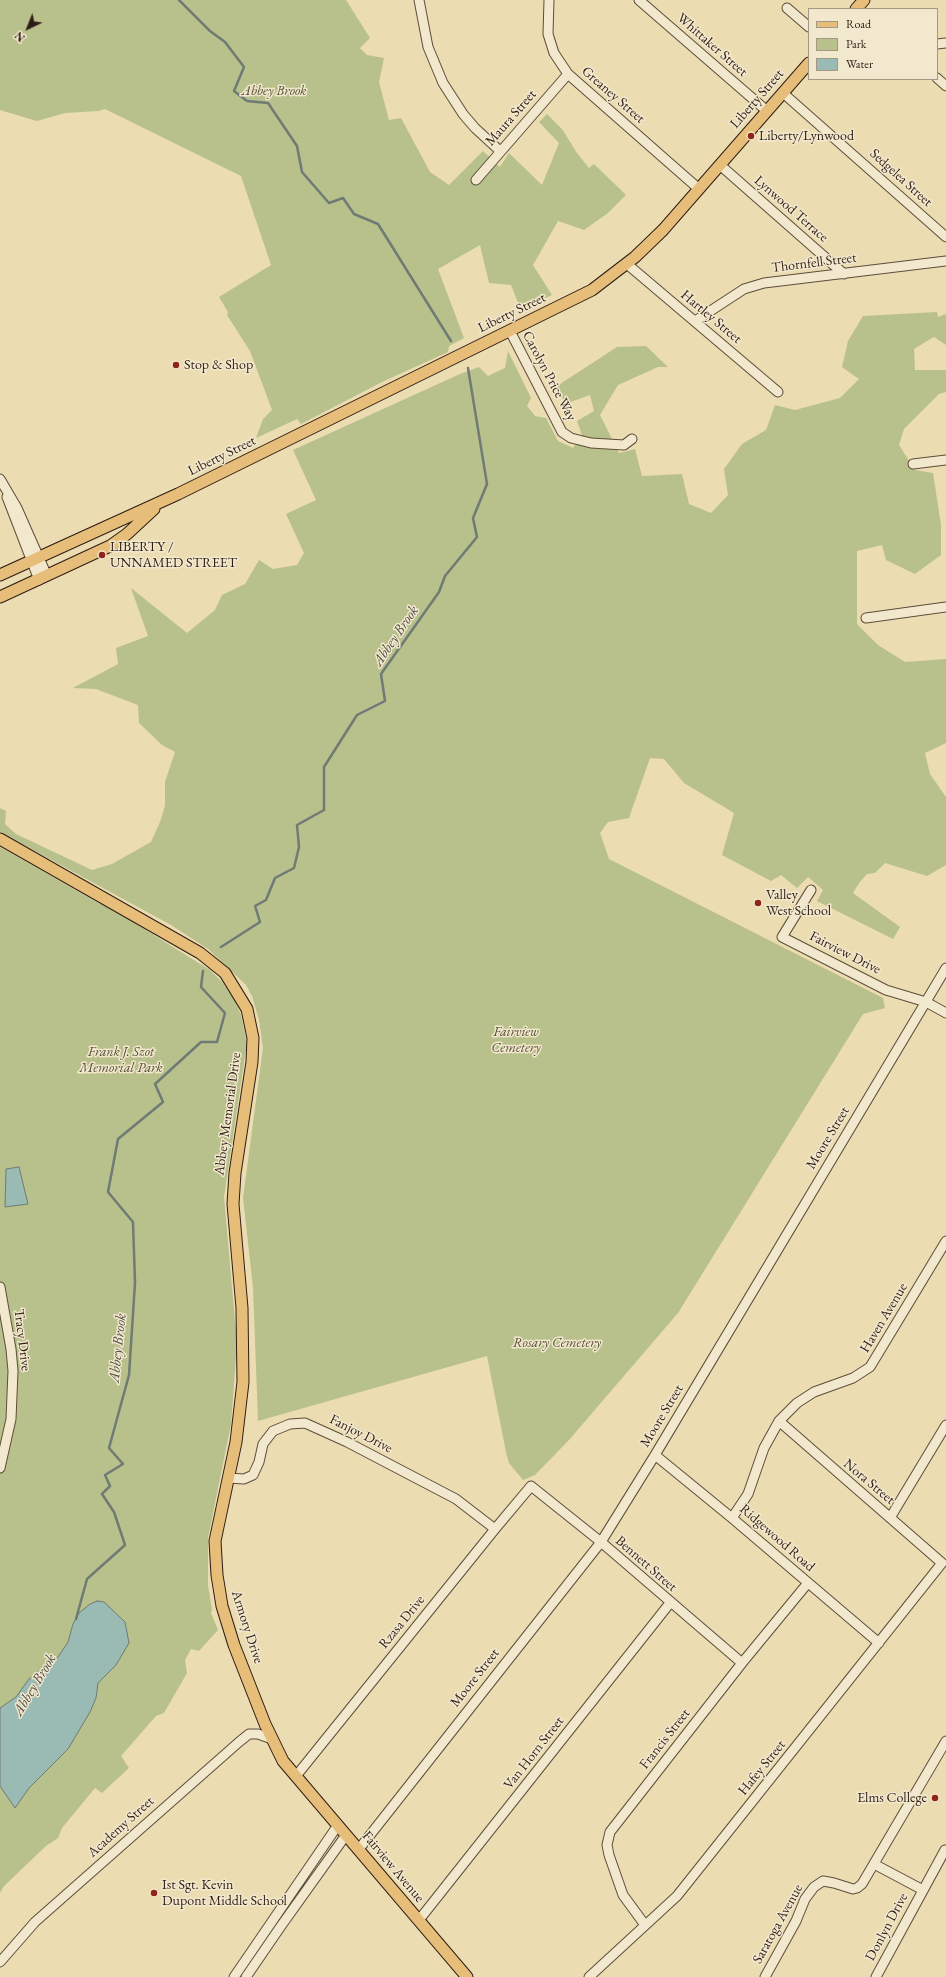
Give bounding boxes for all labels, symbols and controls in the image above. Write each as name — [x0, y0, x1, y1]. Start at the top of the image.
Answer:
north arrow — [8, 8, 48, 48]
legend — [808, 8, 938, 80]
street label: Whittaker Street — [673, 10, 751, 80]
text: Road — [846, 16, 871, 32]
text: N — [12, 29, 28, 45]
text: Park — [846, 36, 866, 52]
text: Water — [846, 56, 873, 72]
street label: Greaney Street — [578, 63, 648, 127]
street label: Liberty Street — [727, 66, 787, 132]
park label: Abbey Brook — [242, 83, 306, 99]
street label: Maura Street — [482, 86, 540, 150]
place label: Liberty/Lynwood — [759, 128, 854, 144]
marker: Liberty/Lynwood — [746, 131, 756, 141]
street label: Sedgelea Street — [866, 146, 936, 210]
street label: Lynwood Terrace — [750, 172, 832, 246]
street label: Thornfell Street — [771, 249, 857, 277]
street label: Hartley Street — [677, 287, 745, 347]
street label: Liberty Street — [475, 289, 549, 337]
street label: Carolyn Price Way — [518, 328, 580, 424]
place label: Stop & Shop — [184, 357, 253, 373]
marker: Stop & Shop — [171, 360, 181, 370]
street label: Liberty Street — [185, 432, 259, 480]
place label: LIBERTY / UNNAMED STREET — [110, 539, 237, 572]
marker: LIBERTY / UNNAMED STREET — [97, 550, 107, 560]
water label: Abbey Brook — [369, 602, 423, 670]
place label: Valley West School — [766, 887, 831, 920]
marker: Valley West School — [753, 898, 763, 908]
street label: Fairview Drive — [807, 928, 883, 978]
park label: Fairview Cemetery — [491, 1024, 541, 1056]
park label: Frank J. Szot Memorial Park — [79, 1044, 163, 1076]
street label: Abbey Memorial Drive — [211, 1051, 245, 1177]
street label: Moore Street — [803, 1104, 853, 1172]
street label: Haven Avenue — [857, 1280, 911, 1356]
street label: Tracy Drive — [10, 1308, 34, 1372]
water label: Abbey Brook — [105, 1313, 131, 1383]
park label: Rosary Cemetery — [513, 1335, 601, 1351]
street label: Moore Street — [637, 1382, 687, 1450]
street label: Fanjoy Drive — [327, 1411, 395, 1457]
street label: Nora Street — [840, 1456, 898, 1508]
street label: Ridgewood Road — [736, 1501, 818, 1575]
street label: Bennett Street — [612, 1533, 680, 1595]
street label: Armory Drive — [227, 1588, 267, 1666]
street label: Rzasa Drive — [375, 1592, 429, 1652]
street label: Moore Street — [447, 1645, 503, 1711]
water label: Abbey Brook — [9, 1651, 61, 1719]
street label: Francis Street — [636, 1705, 694, 1773]
street label: Van Horn Street — [500, 1713, 568, 1793]
street label: Hafey Street — [735, 1737, 789, 1799]
place label: Elms College — [857, 1790, 927, 1806]
street label: Academy Street — [84, 1793, 158, 1861]
marker: Elms College — [930, 1793, 940, 1803]
street label: Fairview Avenue — [358, 1828, 428, 1906]
place label: Ist Sgt. Kevin Dupont Middle School — [162, 1877, 287, 1910]
street label: Saratoga Avenue — [749, 1881, 807, 1967]
marker: Ist Sgt. Kevin Dupont Middle School — [149, 1888, 159, 1898]
street label: Donlyn Drive — [862, 1890, 912, 1964]

